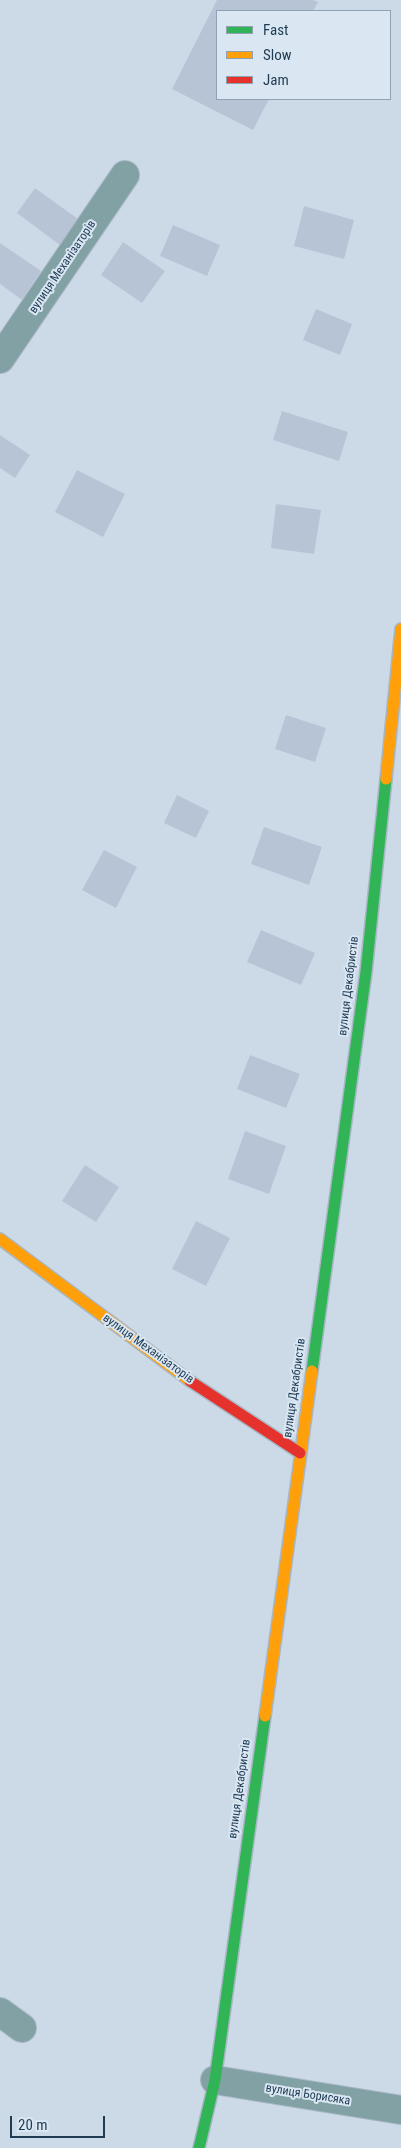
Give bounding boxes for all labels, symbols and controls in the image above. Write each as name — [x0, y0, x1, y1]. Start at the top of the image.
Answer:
legend — [216, 10, 391, 100]
text: Fast — [263, 21, 288, 39]
text: Slow — [263, 46, 292, 64]
text: Jam — [263, 71, 289, 89]
street label: вулиця Механізаторів — [27, 218, 99, 316]
street label: вулиця Декабристів — [336, 935, 362, 1037]
street label: вулиця Механізаторів — [100, 1311, 196, 1387]
street label: вулиця Декабристів — [281, 1337, 309, 1439]
street label: вулиця Декабристів — [226, 1738, 254, 1840]
street label: вулиця Борисяка — [265, 2081, 351, 2109]
scale bar — [12, 2106, 108, 2138]
text: 20 m — [18, 2116, 48, 2134]

